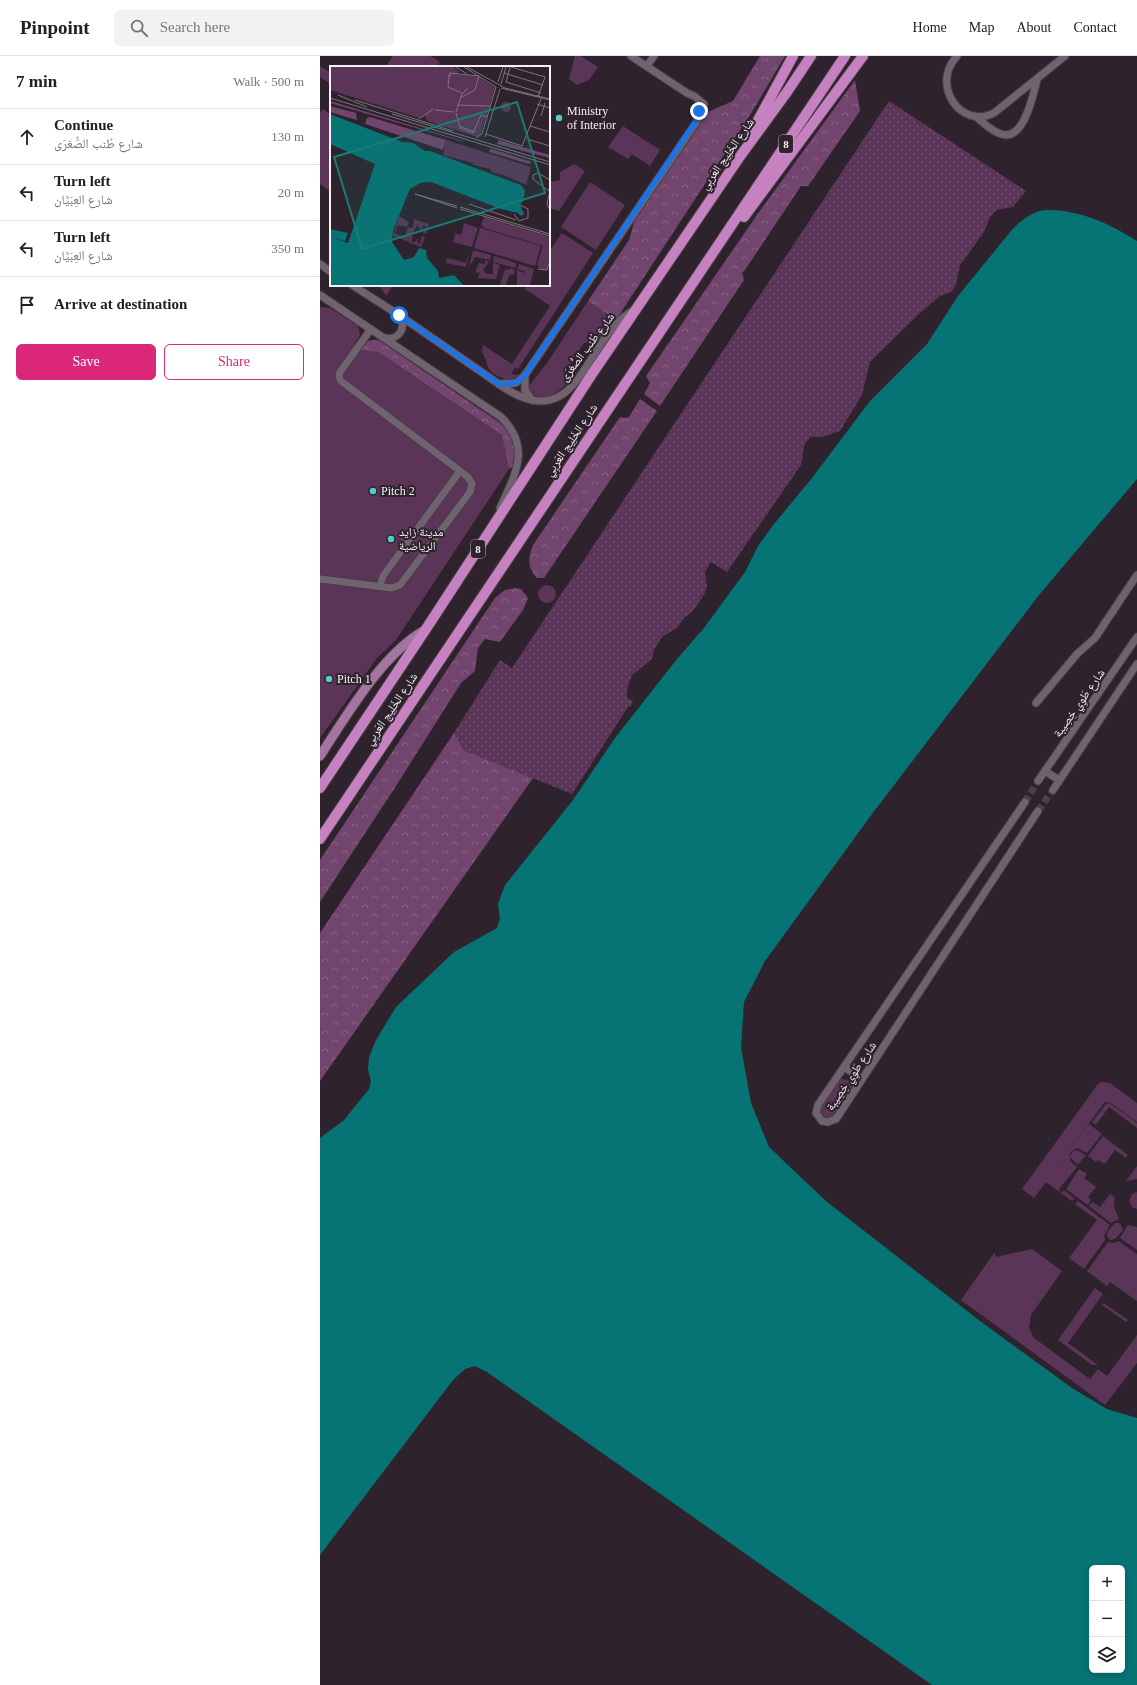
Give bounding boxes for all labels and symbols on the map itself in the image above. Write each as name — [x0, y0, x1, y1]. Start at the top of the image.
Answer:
inset map — [330, 66, 550, 286]
route end — [690, 102, 708, 120]
place label: Ministry of Interior — [567, 104, 616, 132]
marker: Ministry of Interior — [554, 113, 564, 123]
street label: شارع الخَلِيج العَربِي — [697, 115, 759, 194]
road number: 8 — [779, 135, 793, 153]
route start — [390, 306, 408, 324]
street label: شارع طُنب الصُّغرَى — [557, 310, 618, 385]
street label: شارع الخَلِيج العَربِي — [542, 401, 603, 481]
place label: Pitch 2 — [381, 484, 415, 498]
marker: Pitch 2 — [368, 486, 378, 496]
place label: مدينة زايد الرياضية — [399, 525, 444, 553]
marker: مدينة زايد الرياضية — [386, 534, 396, 544]
road number: 8 — [471, 540, 485, 558]
street label: شارع طَوِي خِصِيبة — [1050, 666, 1110, 742]
street label: شارع الخَلِيج العَربِي — [362, 670, 423, 750]
place label: Pitch 1 — [337, 672, 371, 686]
marker: Pitch 1 — [324, 674, 334, 684]
street label: شارع طَوِي خِصِيبة — [823, 1039, 882, 1115]

